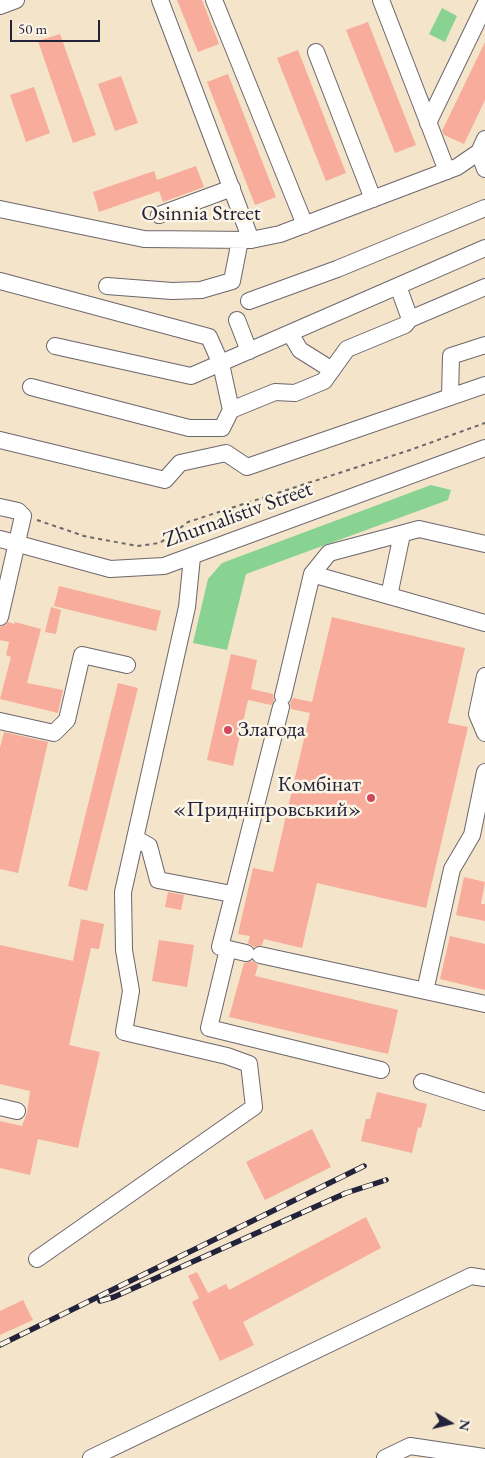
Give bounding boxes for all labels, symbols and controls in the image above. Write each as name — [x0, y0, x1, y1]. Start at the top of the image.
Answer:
scale bar — [12, 10, 102, 42]
text: 50 m — [18, 19, 47, 38]
street label: Osinnia Street — [141, 201, 261, 227]
street label: Zhurnalistiv Street — [160, 476, 316, 554]
place label: Злагода — [238, 717, 305, 743]
marker: Злагода — [222, 724, 234, 736]
place label: Комбінат «Придніпровський» — [173, 772, 361, 824]
marker: Комбінат «Придніпровський» — [365, 792, 377, 804]
north arrow — [425, 1398, 475, 1448]
text: N — [455, 1418, 475, 1432]

